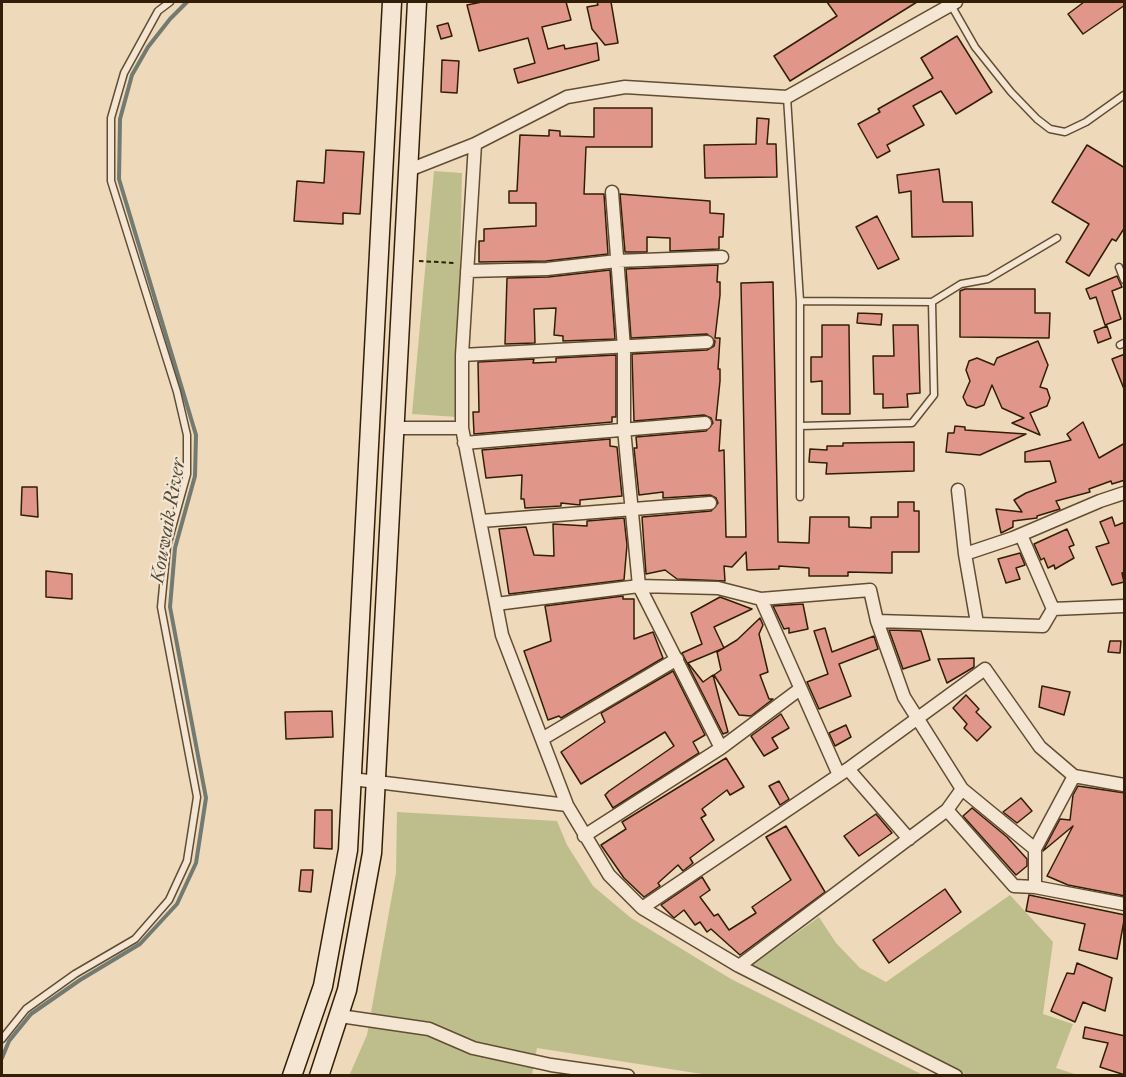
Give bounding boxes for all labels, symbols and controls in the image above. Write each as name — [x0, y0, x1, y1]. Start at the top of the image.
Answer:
water label: Kouwaik River — [146, 457, 192, 585]

